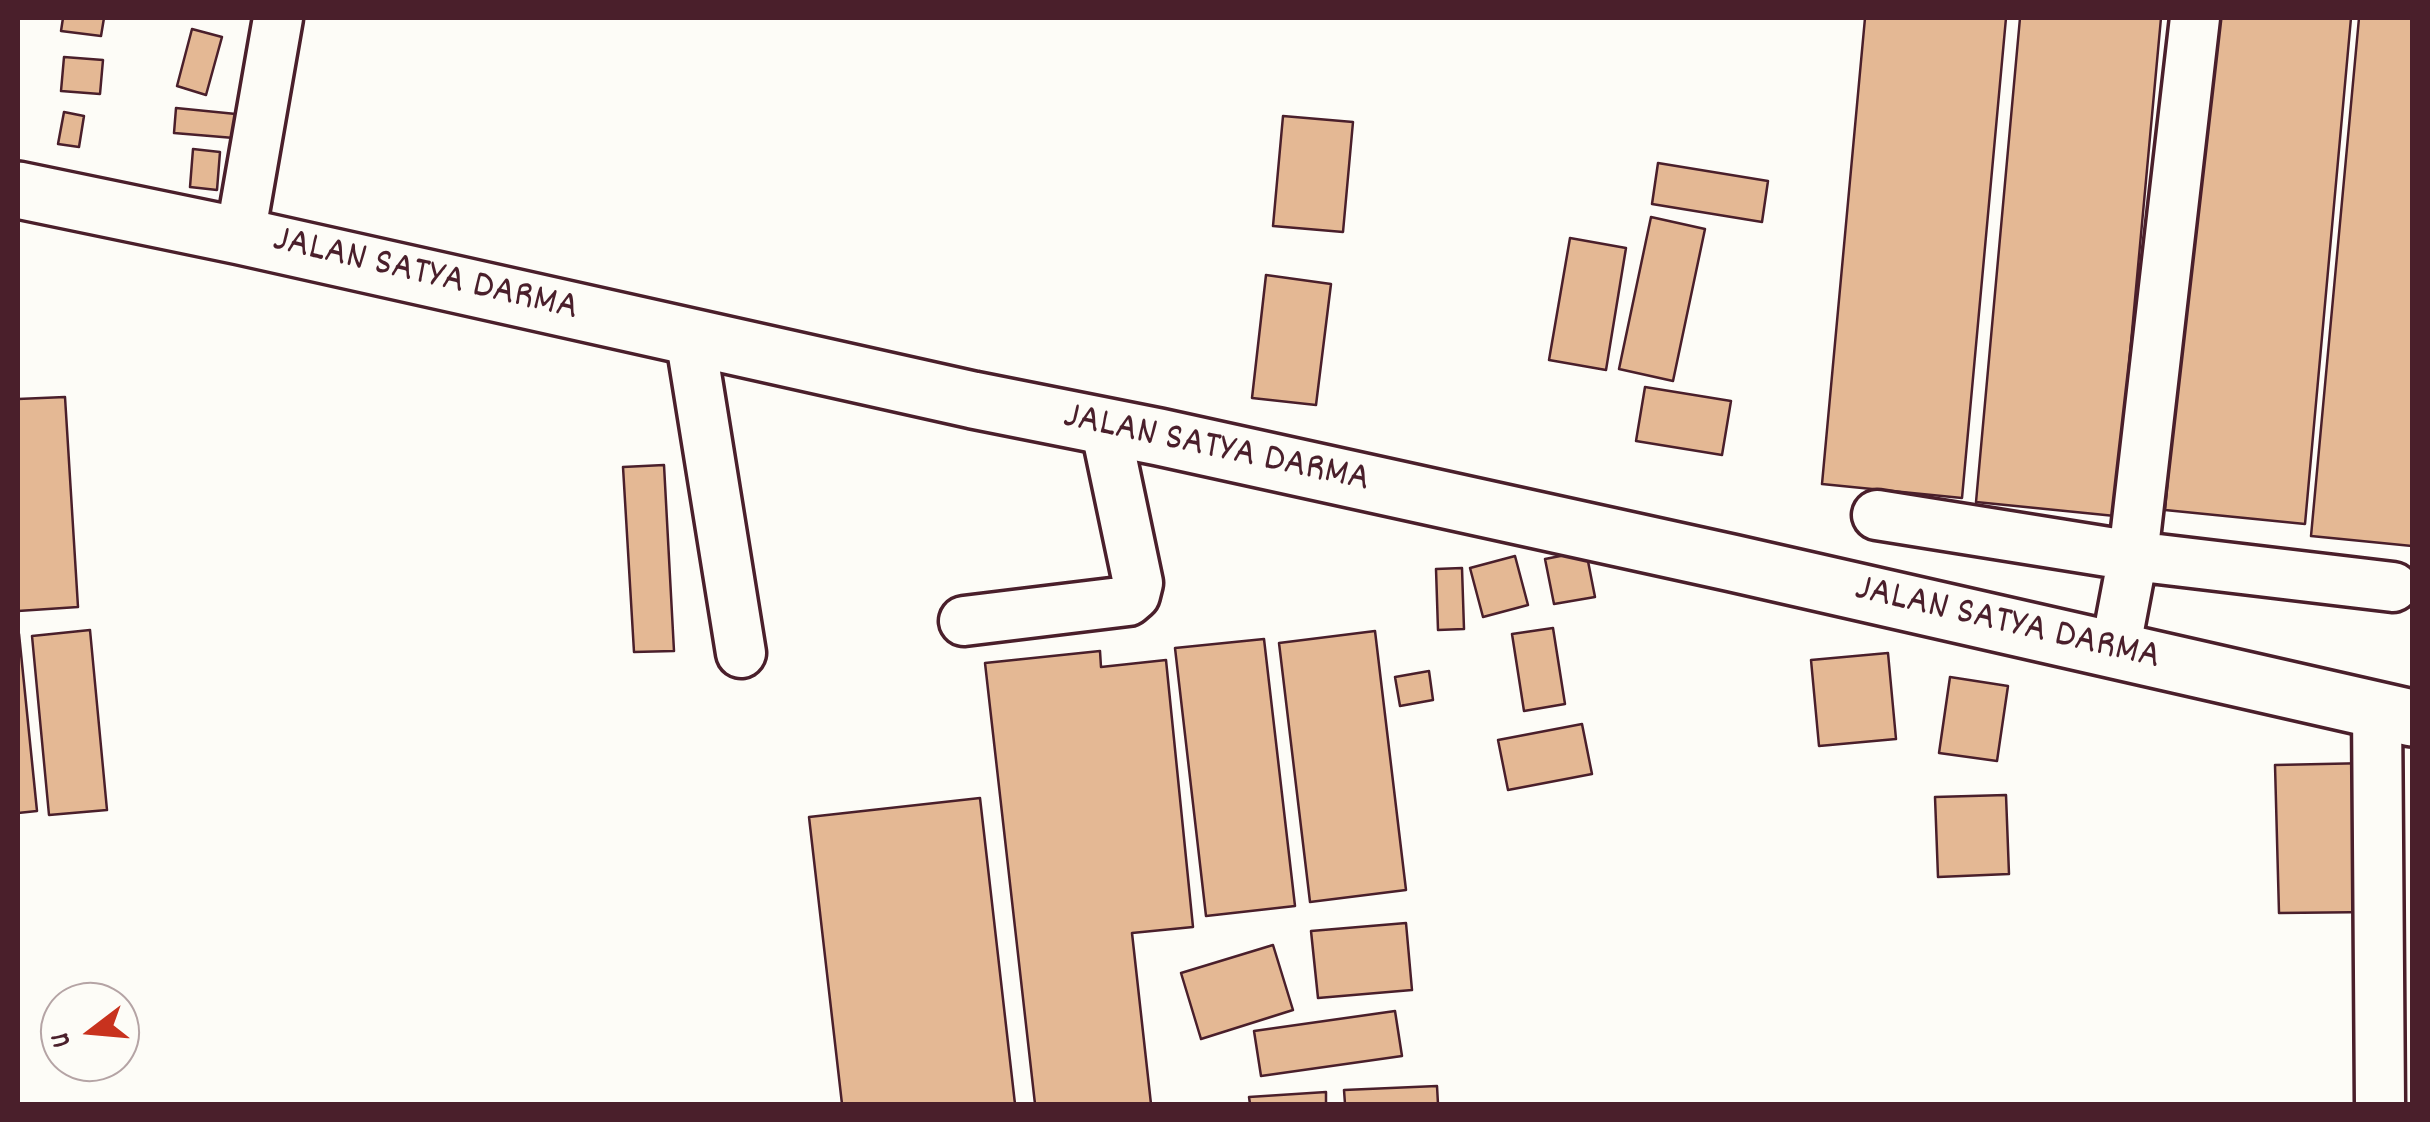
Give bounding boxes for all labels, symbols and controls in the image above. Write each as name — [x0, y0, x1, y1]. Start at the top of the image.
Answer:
street label: JALAN SATYA DARMA — [268, 219, 582, 335]
street label: JALAN SATYA DARMA — [1058, 395, 1374, 507]
street label: JALAN SATYA DARMA — [1850, 568, 2164, 684]
north arrow — [40, 982, 140, 1082]
text: U — [42, 1028, 84, 1052]

